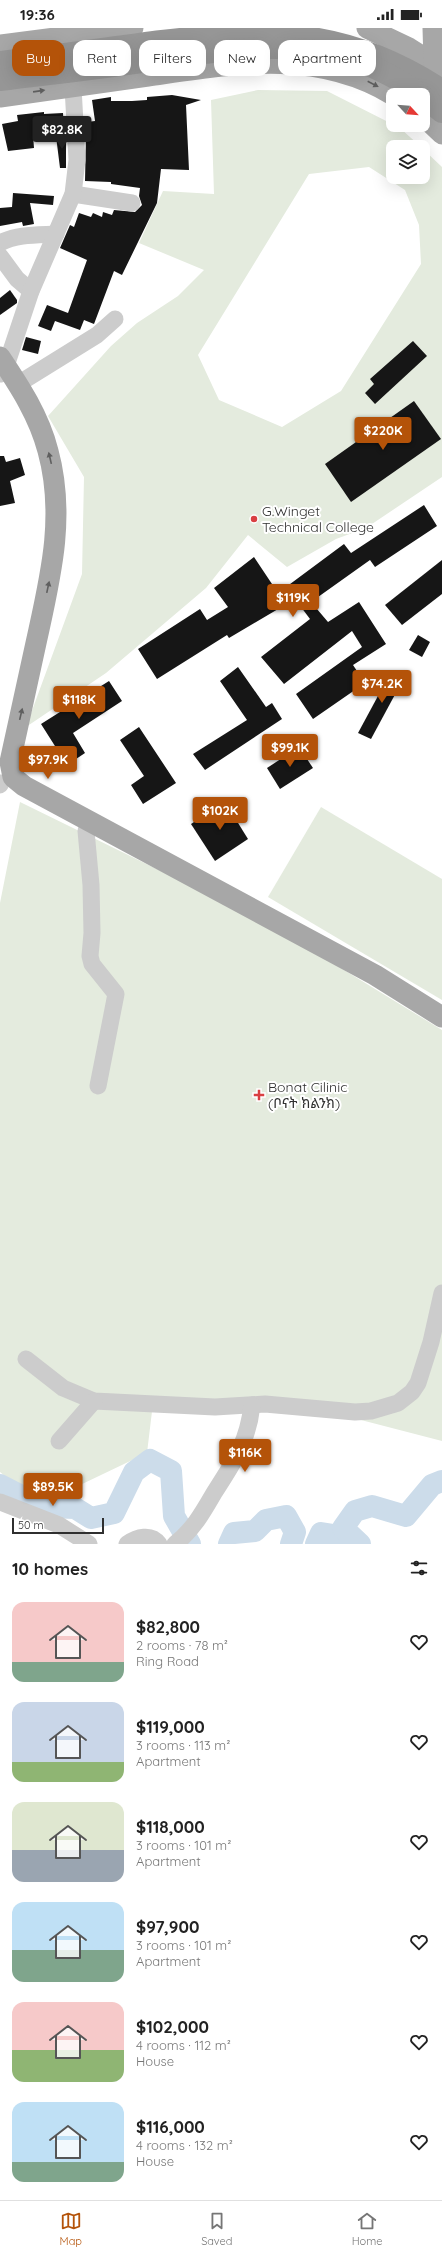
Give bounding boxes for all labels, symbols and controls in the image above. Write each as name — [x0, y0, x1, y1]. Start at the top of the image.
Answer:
text: 19:36 — [20, 5, 55, 24]
chip: Buy — [12, 40, 65, 76]
chip: Rent — [73, 40, 131, 76]
chip: Filters — [139, 40, 206, 76]
chip: New — [214, 40, 270, 76]
chip: Apartment — [278, 40, 376, 76]
one-way arrow — [368, 81, 379, 88]
one-way arrow — [33, 88, 45, 94]
north arrow — [386, 88, 430, 132]
map controls — [386, 88, 430, 184]
pin: $82.8K — [29, 116, 95, 150]
text: $82.8K — [41, 121, 83, 137]
button: layers — [386, 140, 430, 184]
pin: $220K — [355, 417, 411, 451]
text: $220K — [363, 422, 403, 438]
one-way arrow — [46, 452, 52, 464]
place label: G.Winget Technical College — [262, 502, 374, 536]
marker: G.Winget Technical College — [249, 514, 259, 524]
one-way arrow — [46, 581, 52, 593]
pin: $119K — [265, 584, 321, 618]
text: $119K — [276, 589, 310, 605]
pin: $74.2K — [349, 670, 415, 704]
text: $74.2K — [361, 675, 403, 691]
pin: $118K — [51, 686, 107, 720]
text: $118K — [62, 691, 96, 707]
one-way arrow — [18, 708, 24, 720]
pin: $99.1K — [257, 734, 323, 768]
text: $99.1K — [271, 739, 309, 755]
pin: $97.9K — [15, 746, 81, 780]
text: $97.9K — [28, 751, 68, 767]
pin: $102K — [192, 797, 248, 831]
text: $102K — [202, 802, 238, 818]
place label: Bonat Cilinic (ቦናት ክልንክ) — [268, 1078, 347, 1112]
marker: Bonat Cilinic (ቦናት ክልንክ) — [253, 1089, 265, 1101]
pin: $116K — [217, 1439, 273, 1473]
text: $116K — [228, 1444, 262, 1460]
pin: $89.5K — [20, 1473, 86, 1507]
text: $89.5K — [33, 1478, 74, 1494]
scale bar — [12, 1516, 104, 1535]
text: 50 m — [18, 1518, 44, 1532]
icon: filters — [408, 1557, 430, 1579]
text: 10 homes — [12, 1558, 88, 1579]
text: $82,800 — [136, 1616, 200, 1637]
icon: home — [44, 1618, 92, 1666]
icon: heart — [408, 1631, 430, 1653]
text: 2 rooms · 78 m² — [136, 1637, 228, 1653]
text: Ring Road — [136, 1653, 199, 1669]
text: $119,000 — [136, 1716, 205, 1737]
icon: home — [44, 1718, 92, 1766]
icon: heart — [408, 1731, 430, 1753]
text: 3 rooms · 113 m² — [136, 1737, 230, 1753]
text: Apartment — [136, 1753, 201, 1769]
text: $118,000 — [136, 1816, 205, 1837]
icon: home — [44, 1818, 92, 1866]
icon: heart — [408, 1831, 430, 1853]
text: 3 rooms · 101 m² — [136, 1837, 231, 1853]
text: Apartment — [136, 1853, 201, 1869]
text: $97,900 — [136, 1916, 199, 1937]
icon: home — [44, 1918, 92, 1966]
icon: heart — [408, 1931, 430, 1953]
text: 3 rooms · 101 m² — [136, 1937, 231, 1953]
text: Apartment — [136, 1953, 201, 1969]
text: $102,000 — [136, 2016, 209, 2037]
icon: home — [44, 2018, 92, 2066]
icon: heart — [408, 2031, 430, 2053]
text: 4 rooms · 112 m² — [136, 2037, 231, 2053]
text: House — [136, 2053, 174, 2069]
text: $116,000 — [136, 2116, 205, 2137]
icon: home — [44, 2118, 92, 2166]
icon: heart — [408, 2131, 430, 2153]
text: 4 rooms · 132 m² — [136, 2137, 233, 2153]
text: House — [136, 2153, 174, 2169]
tab: Map — [60, 2210, 82, 2248]
tab: Saved — [201, 2210, 233, 2248]
tab: Home — [352, 2210, 382, 2248]

